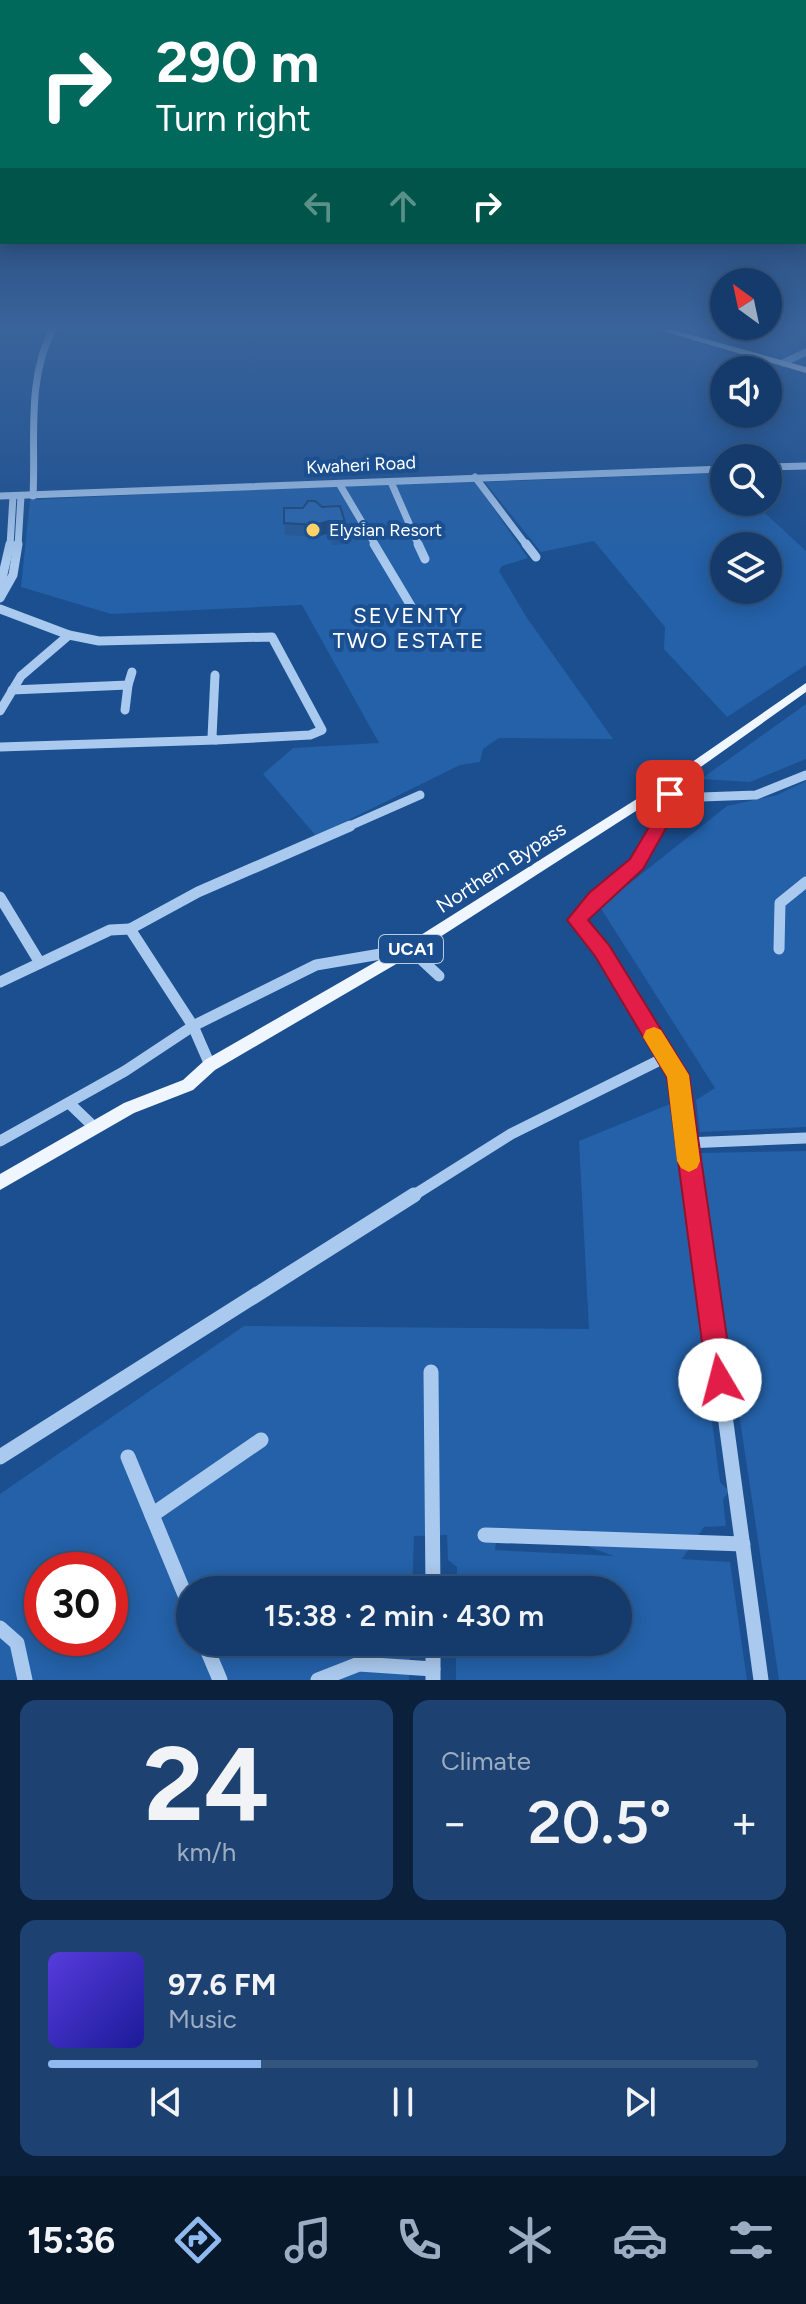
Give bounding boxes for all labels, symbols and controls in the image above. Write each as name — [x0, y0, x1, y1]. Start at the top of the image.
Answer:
text: 290 m — [156, 29, 319, 96]
icon: right — [24, 32, 128, 136]
text: Turn right — [156, 97, 311, 140]
icon: left — [297, 184, 341, 228]
icon: ahead — [381, 184, 425, 228]
icon: right — [465, 184, 509, 228]
north arrow — [710, 268, 782, 340]
map controls — [710, 268, 782, 604]
button: sound — [710, 356, 782, 428]
button: search — [710, 444, 782, 516]
street label: Kwaheri Road — [306, 451, 416, 479]
place label: Elysian Resort — [329, 519, 442, 541]
marker: Elysian Resort — [304, 521, 322, 539]
button: layers — [710, 532, 782, 604]
district label: SEVENTY TWO ESTATE — [333, 602, 485, 654]
pin — [636, 760, 704, 828]
icon: arrive — [648, 772, 692, 816]
street label: Northern Bypass — [432, 816, 570, 918]
road number: UCA1 — [379, 935, 443, 963]
position arrow — [678, 1338, 762, 1422]
speed limit sign: 30 — [24, 1552, 128, 1656]
text: 15:38 · 2 min · 430 m — [264, 1597, 544, 1634]
text: 24 — [143, 1721, 270, 1846]
text: Climate — [441, 1745, 531, 1777]
text: 20.5° — [528, 1786, 672, 1858]
text: − — [441, 1796, 468, 1849]
text: + — [731, 1796, 758, 1849]
text: km/h — [177, 1836, 236, 1868]
text: 97.6 FM — [168, 1966, 276, 2003]
text: Music — [168, 2003, 237, 2035]
icon: previous — [144, 2080, 188, 2124]
icon: pause — [381, 2080, 425, 2124]
icon: next — [618, 2080, 662, 2124]
icon: directions — [170, 2212, 226, 2268]
icon: music — [280, 2212, 336, 2268]
icon: phone — [391, 2212, 447, 2268]
icon: climate — [502, 2212, 558, 2268]
icon: car — [612, 2212, 668, 2268]
icon: filters — [723, 2212, 779, 2268]
text: 15:36 — [27, 2219, 115, 2262]

